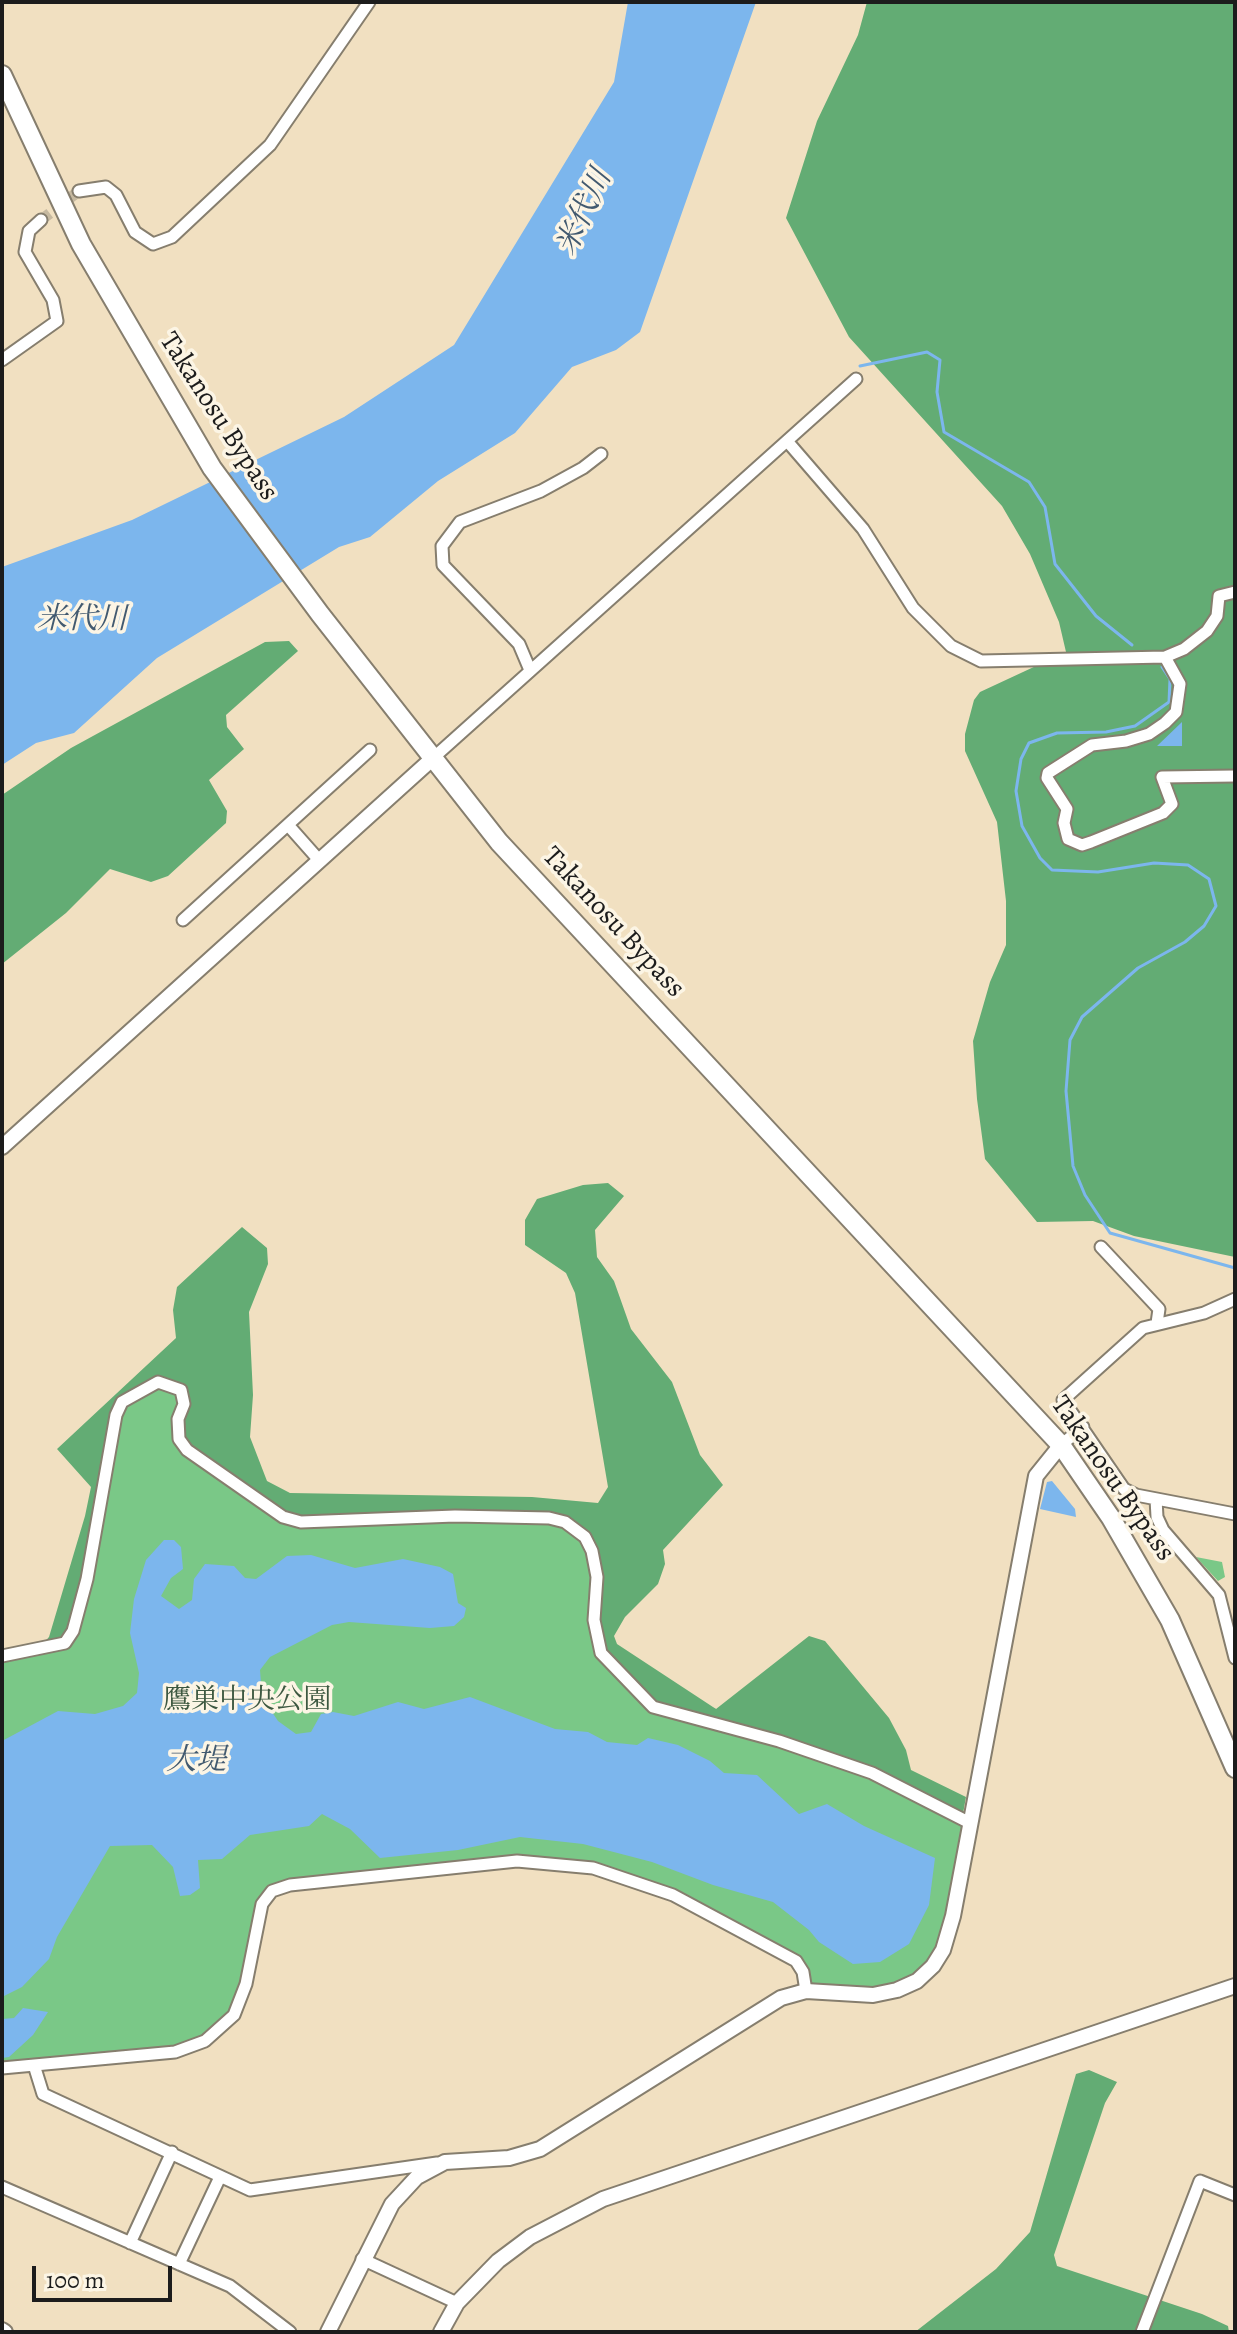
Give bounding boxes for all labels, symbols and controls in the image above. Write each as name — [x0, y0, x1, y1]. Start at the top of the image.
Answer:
water label: 米代川 — [550, 165, 620, 261]
street label: Takanosu Bypass — [151, 327, 285, 507]
water label: 米代川 — [37, 603, 127, 639]
street label: Takanosu Bypass — [535, 841, 691, 1005]
street label: Takanosu Bypass — [1043, 1390, 1181, 1568]
park label: 鷹巣中央公園 — [163, 1684, 331, 1718]
water label: 大堤 — [166, 1744, 226, 1780]
scale bar — [36, 2250, 176, 2300]
text: 100 m — [46, 2264, 105, 2296]

